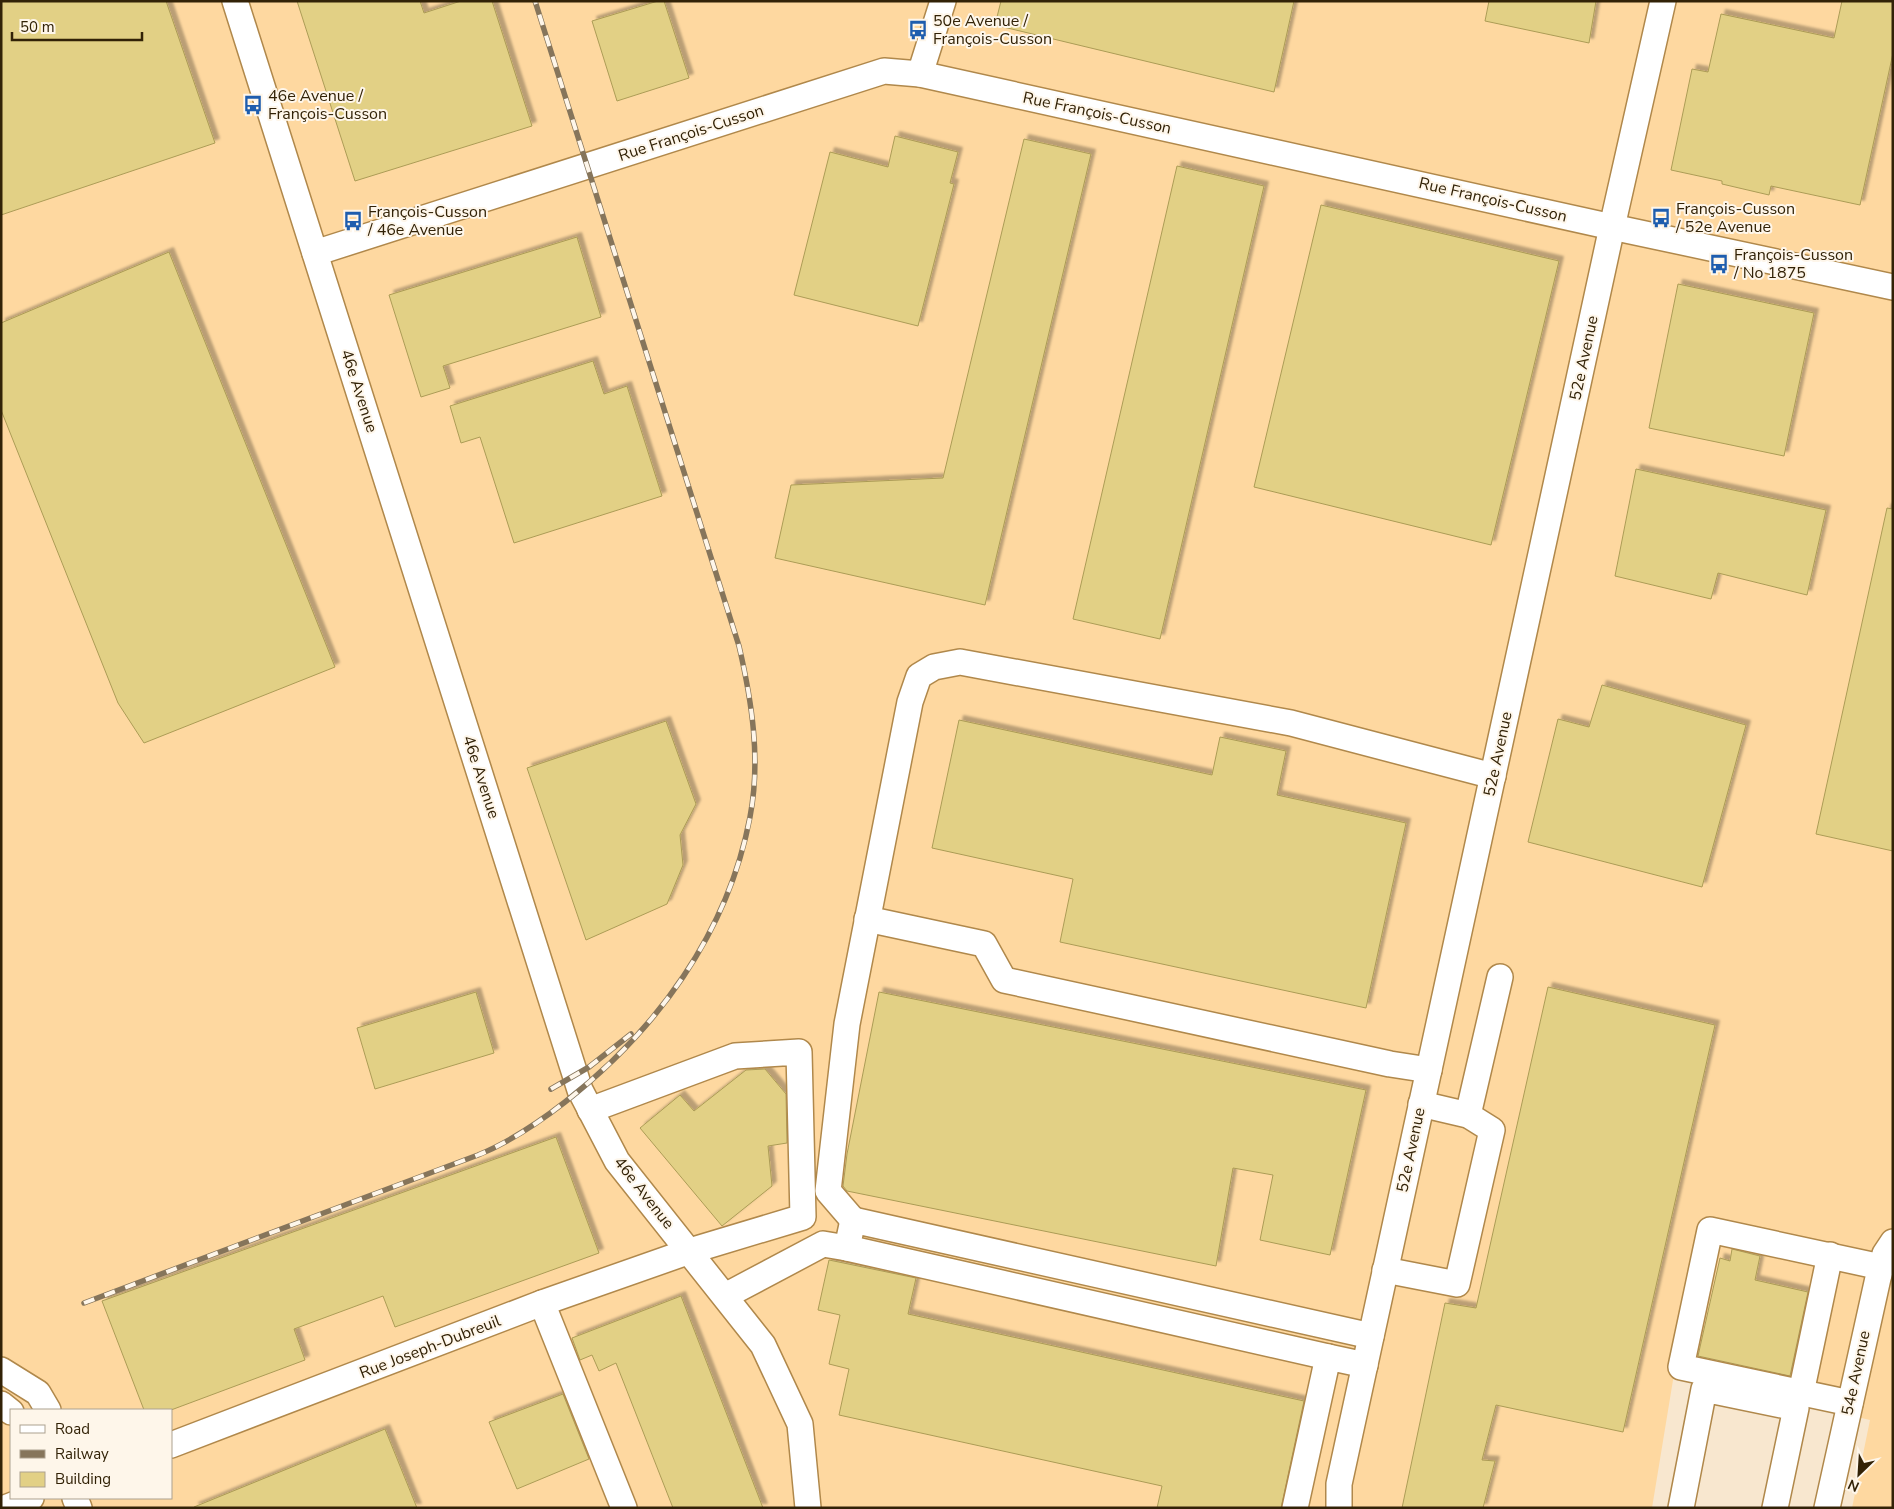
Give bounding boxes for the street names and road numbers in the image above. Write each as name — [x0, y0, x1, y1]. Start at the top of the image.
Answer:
street label: Rue François-Cusson — [1021, 87, 1173, 139]
street label: Rue François-Cusson — [616, 99, 766, 167]
street label: Rue François-Cusson — [1417, 172, 1569, 228]
street label: 52e Avenue — [1564, 314, 1604, 402]
street label: 46e Avenue — [335, 347, 383, 435]
street label: 52e Avenue — [1478, 710, 1518, 798]
street label: 46e Avenue — [457, 733, 505, 821]
street label: 52e Avenue — [1391, 1106, 1431, 1194]
street label: 46e Avenue — [609, 1152, 679, 1234]
street label: Rue Joseph-Dubreuil — [356, 1310, 504, 1384]
street label: 54e Avenue — [1836, 1329, 1876, 1417]

